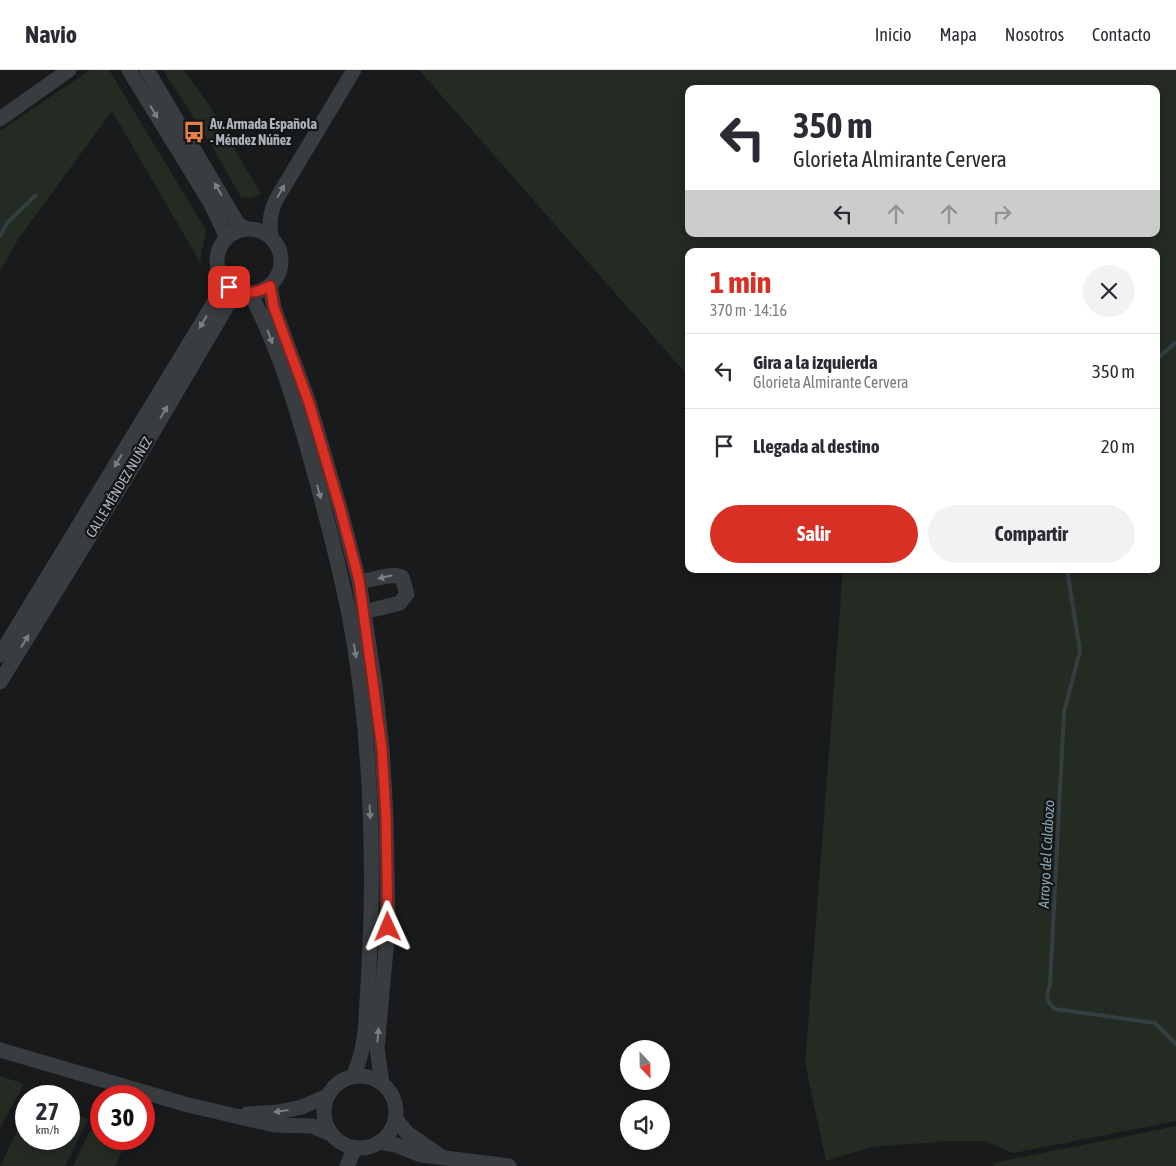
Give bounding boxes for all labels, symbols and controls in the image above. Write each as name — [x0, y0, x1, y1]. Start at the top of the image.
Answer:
text: Navio — [25, 21, 77, 48]
text: Inicio — [875, 24, 911, 45]
text: Mapa — [939, 24, 977, 45]
text: Nosotros — [1005, 24, 1064, 45]
text: Contacto — [1092, 24, 1151, 45]
one-way arrow — [150, 105, 159, 118]
icon: left — [710, 105, 775, 170]
text: 350 m — [793, 105, 872, 145]
place label: Av. Armada Española - Méndez Núñez — [209, 116, 317, 148]
bus stop icon: Av. Armada Española - Méndez Núñez — [181, 119, 207, 145]
text: Glorieta Almirante Cervera — [793, 146, 1007, 172]
one-way arrow — [213, 182, 222, 195]
one-way arrow — [277, 184, 285, 198]
icon: left — [829, 200, 857, 228]
icon: ahead — [882, 200, 910, 228]
icon: ahead — [935, 200, 963, 228]
icon: right — [988, 200, 1016, 228]
text: 1 min — [710, 265, 771, 299]
button: close — [1083, 265, 1135, 317]
pin — [208, 266, 250, 308]
icon: arrive — [215, 273, 243, 301]
text: 370 m · 14:16 — [710, 301, 787, 319]
one-way arrow — [198, 316, 207, 329]
one-way arrow — [267, 330, 274, 345]
text: Gira a la izquierda — [753, 351, 878, 373]
icon: left — [710, 357, 738, 385]
text: 350 m — [1092, 360, 1135, 382]
text: Glorieta Almirante Cervera — [753, 373, 909, 391]
one-way arrow — [160, 406, 169, 419]
icon: arrive — [710, 432, 738, 460]
street label: CALLE MÉNDEZ NUÑEZ — [83, 434, 155, 540]
text: Llegada al destino — [753, 435, 880, 457]
text: 20 m — [1101, 435, 1135, 457]
one-way arrow — [114, 455, 123, 468]
one-way arrow — [316, 485, 324, 500]
button: Salir — [710, 505, 918, 563]
button: Compartir — [928, 505, 1135, 563]
one-way arrow — [378, 573, 393, 581]
one-way arrow — [21, 634, 30, 647]
one-way arrow — [351, 643, 359, 659]
water label: Arroyo del Calabozo — [1035, 799, 1057, 910]
one-way arrow — [366, 805, 374, 821]
position arrow — [361, 900, 413, 952]
one-way arrow — [374, 1027, 382, 1043]
north arrow — [620, 1040, 670, 1090]
map controls — [620, 1040, 670, 1150]
speed limit sign: 30 — [90, 1085, 155, 1150]
text: 27 — [36, 1097, 59, 1125]
button: sound — [620, 1100, 670, 1150]
one-way arrow — [273, 1107, 289, 1115]
text: km/h — [36, 1123, 59, 1137]

